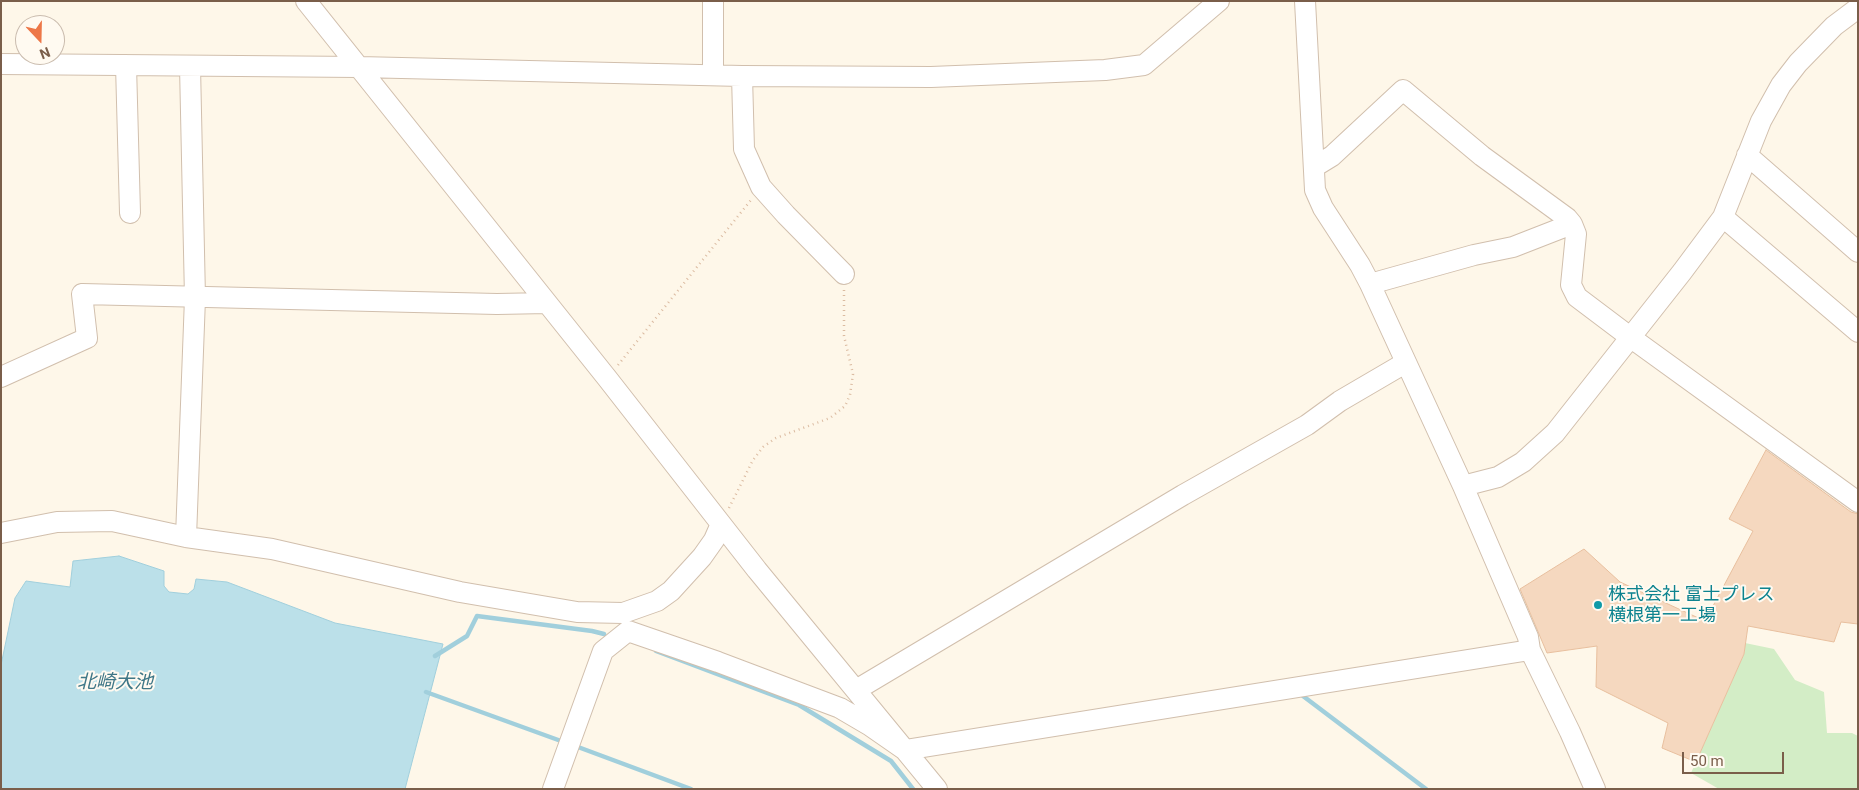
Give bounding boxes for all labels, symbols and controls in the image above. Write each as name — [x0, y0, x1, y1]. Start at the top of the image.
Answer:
north arrow — [15, 15, 65, 65]
text: N — [38, 44, 53, 62]
place label: 株式会社 富士プレス 横根第一工場 — [1608, 584, 1774, 626]
marker: 株式会社 富士プレス 横根第一工場 — [1592, 599, 1604, 611]
water label: 北崎大池 — [77, 672, 153, 694]
scale bar — [1684, 742, 1786, 774]
text: 50 m — [1690, 752, 1724, 770]

